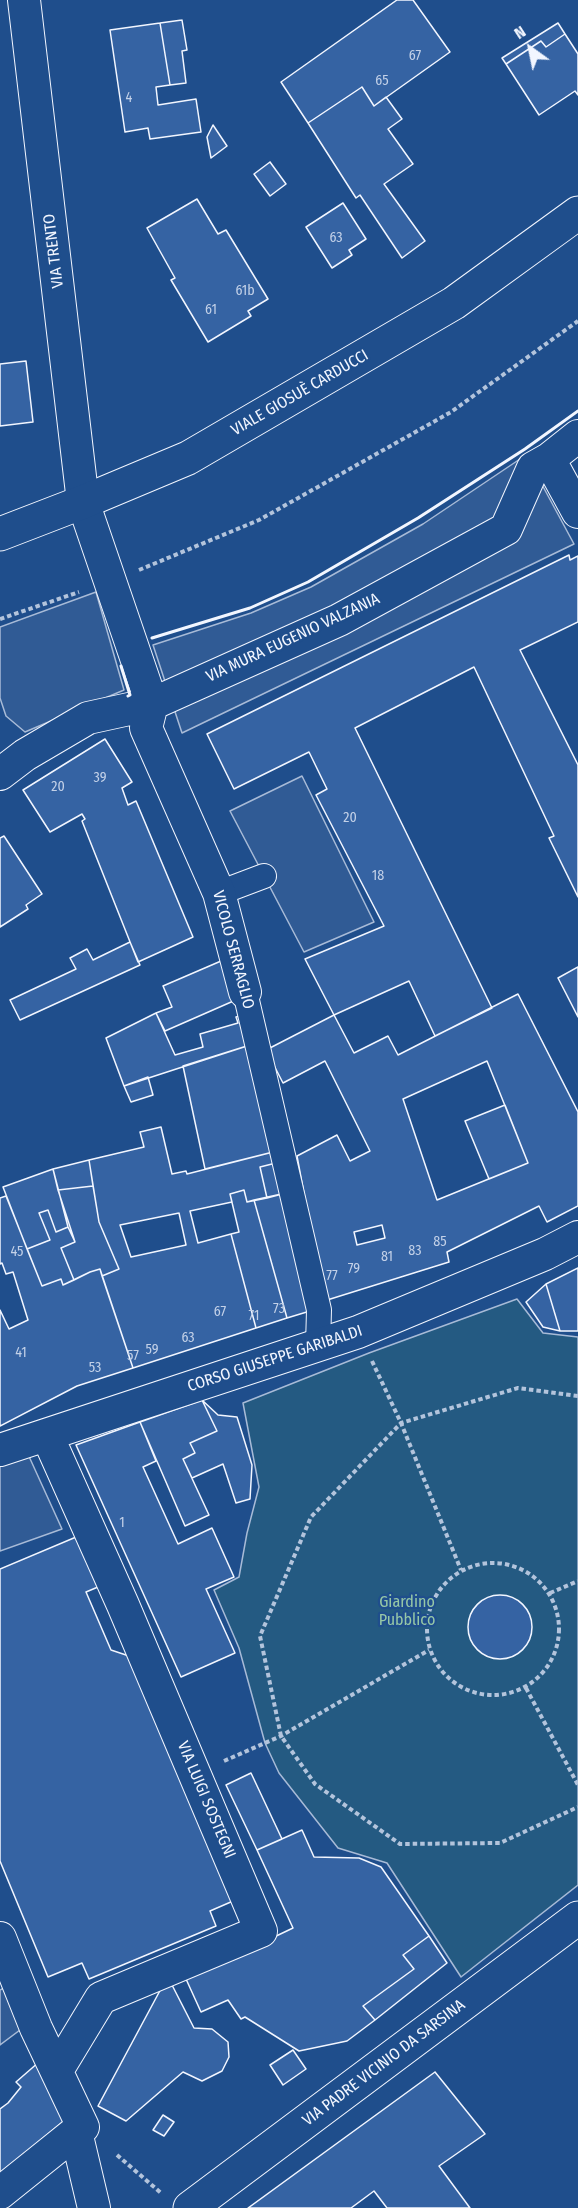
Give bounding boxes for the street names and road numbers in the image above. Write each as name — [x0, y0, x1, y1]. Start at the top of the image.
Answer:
street label: VIA TRENTO — [40, 213, 68, 289]
street label: VIALE GIOSUÈ CARDUCCI — [228, 346, 372, 440]
street label: VIA MURA EUGENIO VALZANIA — [203, 589, 383, 687]
street label: VICOLO SERRAGLIO — [208, 889, 258, 1011]
street label: CORSO GIUSEPPE GARIBALDI — [185, 1322, 365, 1396]
street label: VIA LUIGI SOSTEGNI — [173, 1739, 239, 1861]
street label: VIA PADRE VICINIO DA SARSINA — [299, 1996, 469, 2130]

